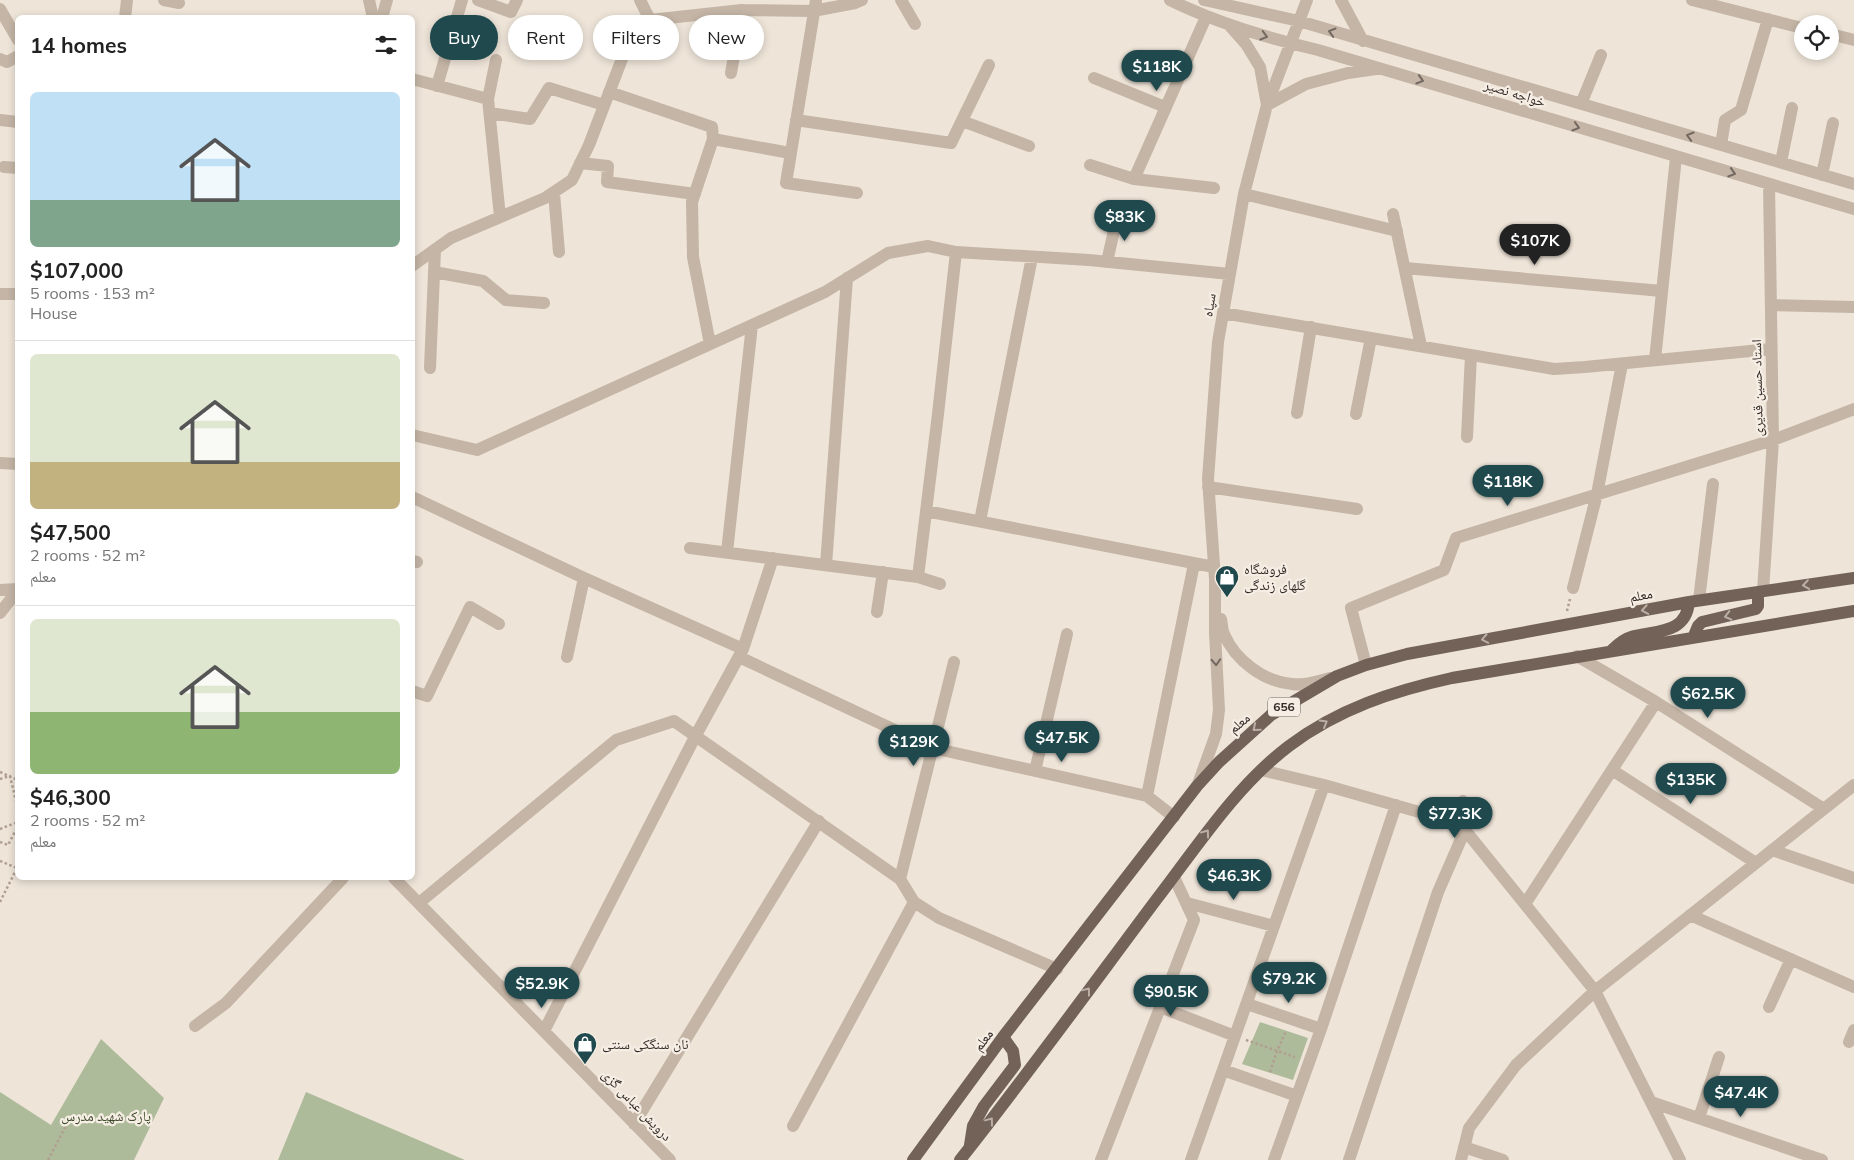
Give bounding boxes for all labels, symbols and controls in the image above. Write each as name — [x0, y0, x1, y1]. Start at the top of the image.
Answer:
chip: Buy — [430, 15, 498, 60]
chip: Rent — [508, 15, 583, 60]
chip: Filters — [593, 15, 679, 60]
chip: New — [689, 15, 764, 60]
map controls — [1794, 15, 1839, 60]
button: locate — [1794, 15, 1839, 60]
one-way arrow — [1328, 27, 1337, 37]
one-way arrow — [1259, 30, 1268, 40]
icon: filters — [372, 31, 400, 59]
text: 14 homes — [30, 32, 127, 58]
pin: $118K — [1122, 49, 1192, 92]
text: $118K — [1132, 56, 1182, 76]
one-way arrow — [1416, 75, 1424, 85]
street label: خواجه نصیر — [1481, 75, 1548, 111]
one-way arrow — [1571, 121, 1580, 131]
icon: home — [170, 125, 260, 215]
one-way arrow — [1686, 131, 1694, 141]
one-way arrow — [1727, 168, 1735, 178]
pin: $83K — [1095, 200, 1155, 242]
text: $83K — [1105, 206, 1145, 226]
pin: $107K — [1500, 224, 1570, 266]
text: $107K — [1510, 230, 1560, 250]
text: $107,000 — [30, 257, 123, 283]
text: 5 rooms · 153 m² — [30, 283, 155, 303]
street label: سپاه — [1198, 292, 1220, 318]
text: House — [30, 303, 77, 323]
street label: استاد حسین قدیری — [1747, 339, 1767, 437]
icon: home — [170, 387, 260, 477]
pin: $118K — [1473, 464, 1543, 507]
text: $118K — [1483, 471, 1533, 491]
text: $47,500 — [30, 519, 111, 545]
text: 2 rooms · 52 m² — [30, 545, 145, 565]
place label: فروشگاه گلهای زندگی — [1244, 560, 1306, 594]
shop icon: فروشگاه گلهای زندگی — [1214, 564, 1240, 598]
text: معلم — [30, 566, 56, 586]
one-way arrow — [1801, 579, 1809, 590]
street label: معلم — [1628, 584, 1654, 607]
one-way arrow — [1641, 604, 1650, 614]
one-way arrow — [1725, 610, 1733, 620]
one-way arrow — [1481, 634, 1490, 644]
icon: home — [170, 652, 260, 742]
one-way arrow — [1211, 659, 1222, 667]
pin: $62.5K — [1667, 676, 1749, 719]
text: $62.5K — [1681, 683, 1735, 703]
road number: 656 — [1268, 698, 1300, 716]
street label: معلم — [1224, 709, 1254, 738]
pin: $47.5K — [1021, 720, 1103, 763]
one-way arrow — [1318, 720, 1327, 730]
one-way arrow — [1252, 722, 1261, 731]
pin: $129K — [879, 724, 949, 767]
text: $47.5K — [1035, 727, 1089, 747]
text: $129K — [889, 731, 939, 751]
pin: $135K — [1656, 762, 1726, 805]
text: $135K — [1666, 769, 1716, 789]
text: $46,300 — [30, 784, 111, 810]
pin: $77.3K — [1414, 796, 1496, 839]
text: $77.3K — [1428, 803, 1482, 823]
text: 2 rooms · 52 m² — [30, 810, 145, 830]
one-way arrow — [1200, 829, 1209, 839]
text: معلم — [30, 831, 56, 851]
pin: $46.3K — [1193, 858, 1275, 901]
text: $46.3K — [1207, 865, 1261, 885]
pin: $79.2K — [1248, 962, 1330, 1004]
pin: $52.9K — [501, 966, 583, 1009]
text: $79.2K — [1262, 968, 1316, 988]
text: $52.9K — [515, 973, 569, 993]
pin: $90.5K — [1130, 974, 1212, 1017]
text: $90.5K — [1144, 981, 1198, 1001]
one-way arrow — [1082, 988, 1090, 997]
street label: معلم — [969, 1025, 998, 1055]
shop icon: نان سنگکی سنتی — [572, 1031, 598, 1065]
place label: نان سنگکی سنتی — [602, 1035, 689, 1053]
street label: درویش عباس گزی — [598, 1065, 676, 1145]
pin: $47.4K — [1700, 1076, 1782, 1118]
text: $47.4K — [1714, 1082, 1768, 1102]
park label: پارک شهید مدرس — [61, 1107, 151, 1125]
one-way arrow — [984, 1118, 992, 1127]

